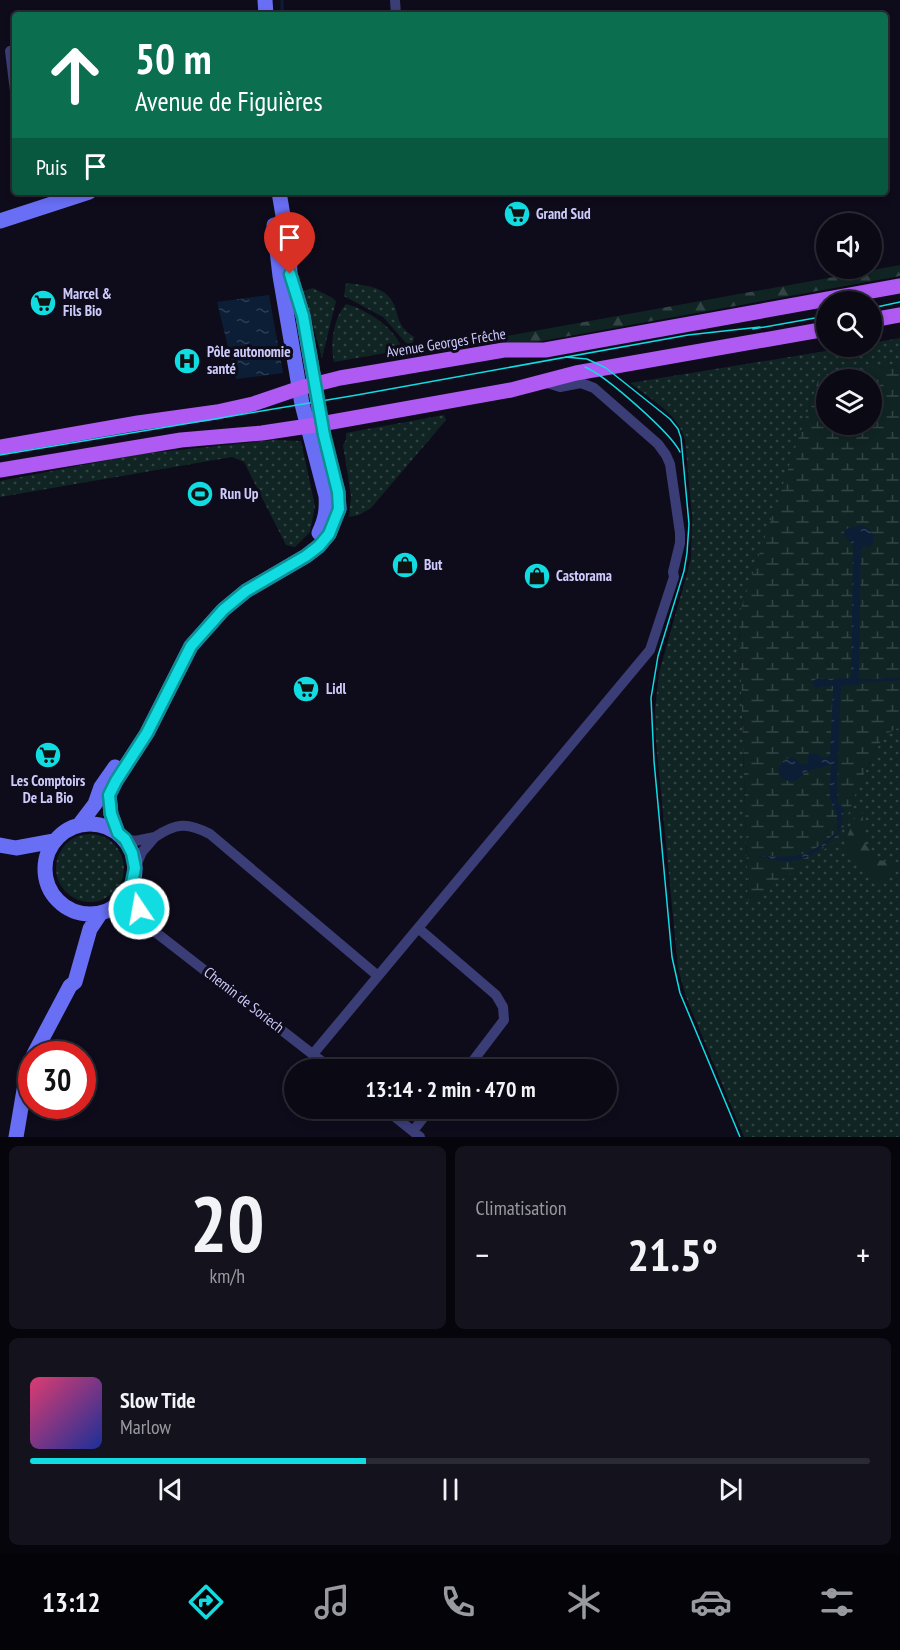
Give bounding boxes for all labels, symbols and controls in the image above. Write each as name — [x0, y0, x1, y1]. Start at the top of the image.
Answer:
text: 50 m — [135, 31, 212, 86]
icon: ahead — [36, 36, 114, 114]
text: Avenue de Figuières — [135, 84, 323, 118]
icon: arrive — [79, 150, 112, 183]
text: Puis — [36, 153, 67, 181]
supermarket icon: Grand Sud — [502, 199, 532, 229]
place label: Grand Sud — [536, 204, 591, 223]
pin — [264, 212, 315, 274]
map controls — [816, 213, 882, 435]
button: sound — [816, 213, 882, 279]
icon: arrive — [273, 221, 306, 254]
place label: Marcel & Fils Bio — [63, 284, 112, 320]
supermarket icon: Marcel & Fils Bio — [28, 288, 58, 318]
button: search — [816, 291, 882, 357]
street label: Avenue Georges Frêche — [385, 324, 507, 361]
place label: Pôle autonomie santé — [207, 342, 291, 378]
hospital icon: Pôle autonomie santé — [172, 346, 202, 376]
button: layers — [816, 369, 882, 435]
sports icon: Run Up — [185, 479, 215, 509]
place label: Run Up — [220, 484, 259, 503]
shop icon: But — [390, 550, 420, 580]
place label: But — [424, 555, 443, 574]
shop icon: Castorama — [522, 561, 552, 591]
place label: Castorama — [556, 566, 612, 585]
supermarket icon: Lidl — [291, 674, 321, 704]
place label: Lidl — [326, 679, 346, 698]
supermarket icon: Les Comptoirs De La Bio — [33, 740, 63, 770]
place label: Les Comptoirs De La Bio — [11, 771, 85, 807]
position arrow — [107, 877, 171, 941]
street label: Chemin de Soriech — [200, 962, 288, 1037]
speed limit sign: 30 — [18, 1041, 96, 1119]
text: 13:14 · 2 min · 470 m — [365, 1075, 536, 1103]
text: 20 — [190, 1173, 265, 1274]
text: Climatisation — [476, 1195, 567, 1221]
text: 21.5° — [628, 1225, 718, 1283]
text: − — [476, 1233, 489, 1276]
text: + — [856, 1233, 870, 1276]
text: km/h — [210, 1263, 245, 1289]
text: Slow Tide — [120, 1386, 196, 1414]
text: Marlow — [120, 1414, 171, 1440]
icon: previous — [154, 1473, 187, 1506]
icon: pause — [434, 1473, 467, 1506]
icon: next — [714, 1473, 747, 1506]
icon: directions — [185, 1581, 227, 1623]
icon: music — [311, 1581, 353, 1623]
icon: phone — [437, 1581, 479, 1623]
icon: climate — [563, 1581, 605, 1623]
icon: car — [690, 1581, 732, 1623]
icon: filters — [816, 1581, 858, 1623]
text: 13:12 — [42, 1585, 101, 1619]

